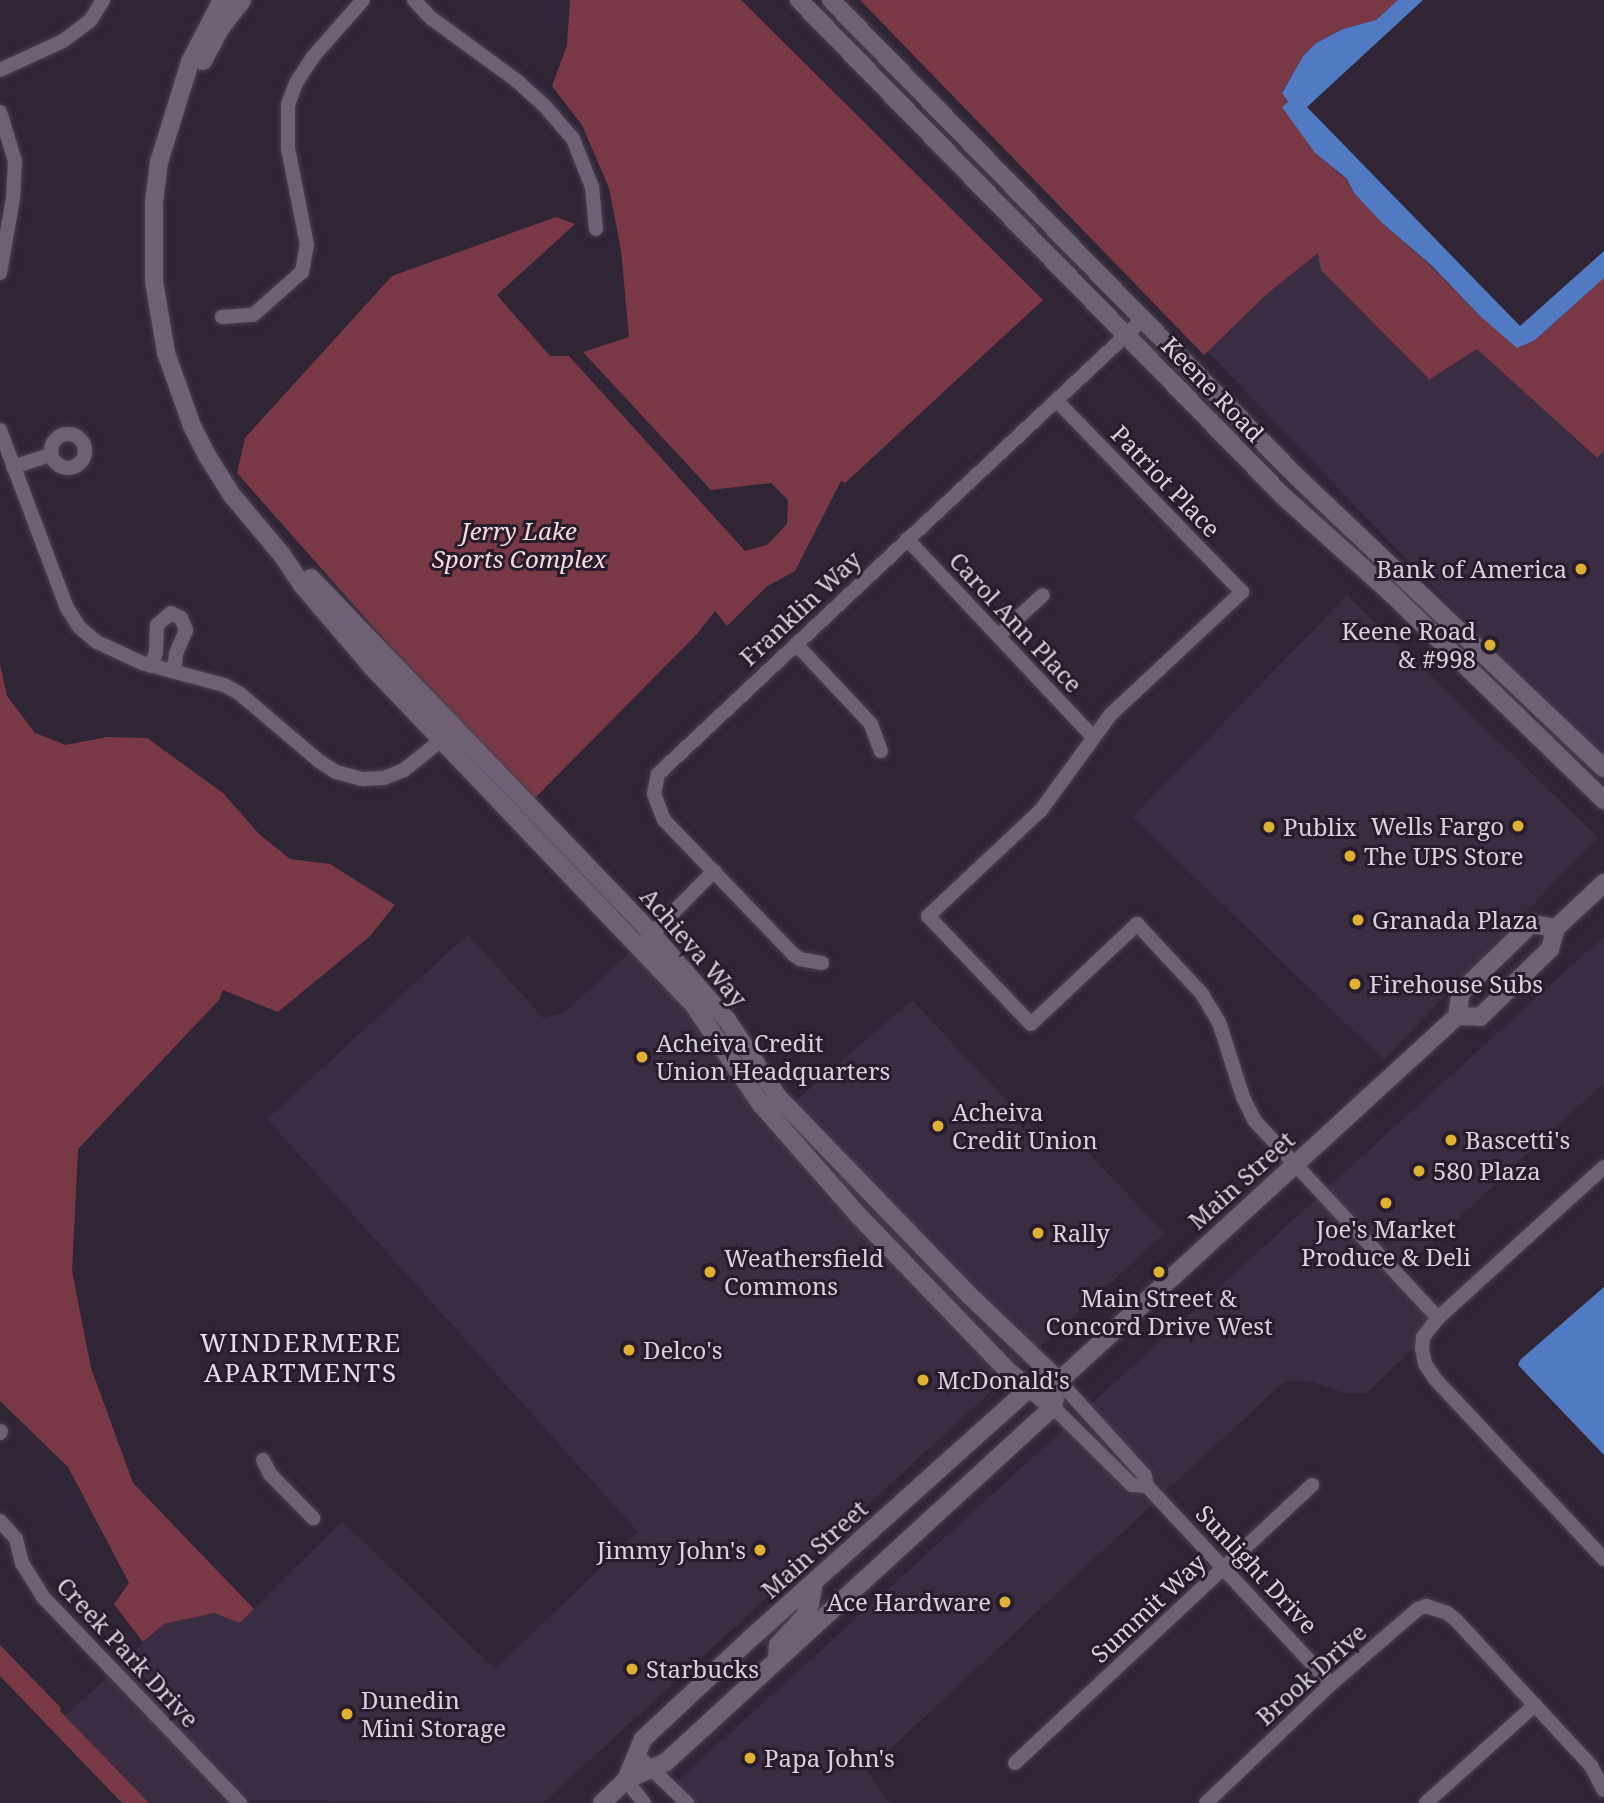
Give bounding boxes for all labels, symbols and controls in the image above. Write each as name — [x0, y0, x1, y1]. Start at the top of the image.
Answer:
street label: Keene Road — [1156, 331, 1270, 447]
street label: Patriot Place — [1106, 419, 1226, 543]
park label: Jerry Lake Sports Complex — [432, 517, 606, 573]
street label: Franklin Way — [734, 545, 866, 671]
street label: Carol Ann Place — [944, 546, 1088, 698]
place label: Bank of America — [1376, 555, 1567, 583]
marker: Bank of America — [1573, 561, 1589, 577]
place label: Keene Road & #998 — [1342, 617, 1476, 673]
marker: Keene Road & #998 — [1482, 637, 1498, 653]
place label: Wells Fargo — [1371, 812, 1504, 840]
place label: Publix — [1283, 813, 1356, 841]
marker: Wells Fargo — [1510, 818, 1526, 834]
marker: Publix — [1261, 819, 1277, 835]
place label: The UPS Store — [1364, 842, 1524, 870]
marker: The UPS Store — [1342, 848, 1358, 864]
street label: Achieva Way — [635, 882, 753, 1012]
place label: Granada Plaza — [1372, 906, 1538, 934]
marker: Granada Plaza — [1350, 912, 1366, 928]
place label: Firehouse Subs — [1369, 970, 1543, 998]
marker: Firehouse Subs — [1347, 976, 1363, 992]
place label: Acheiva Credit Union Headquarters — [656, 1029, 890, 1085]
marker: Acheiva Credit Union Headquarters — [634, 1049, 650, 1065]
place label: Acheiva Credit Union — [952, 1098, 1098, 1154]
marker: Acheiva Credit Union — [930, 1118, 946, 1134]
street label: Main Street — [1182, 1125, 1300, 1235]
place label: Bascetti's — [1465, 1126, 1570, 1154]
marker: Bascetti's — [1443, 1132, 1459, 1148]
place label: 580 Plaza — [1433, 1157, 1541, 1185]
marker: 580 Plaza — [1411, 1163, 1427, 1179]
marker: Joe's Market Produce & Deli — [1378, 1195, 1394, 1211]
place label: Joe's Market Produce & Deli — [1301, 1215, 1471, 1271]
place label: Rally — [1052, 1219, 1110, 1247]
marker: Rally — [1030, 1225, 1046, 1241]
place label: Weathersfield Commons — [724, 1244, 884, 1300]
marker: Weathersfield Commons — [702, 1264, 718, 1280]
marker: Main Street & Concord Drive West — [1151, 1264, 1167, 1280]
place label: Main Street & Concord Drive West — [1045, 1284, 1273, 1340]
district label: WINDERMERE APARTMENTS — [201, 1327, 401, 1388]
place label: Delco's — [643, 1336, 722, 1364]
marker: Delco's — [621, 1342, 637, 1358]
place label: McDonald's — [937, 1366, 1070, 1394]
marker: McDonald's — [915, 1372, 931, 1388]
street label: Main Street — [755, 1494, 873, 1604]
street label: Sunlight Drive — [1190, 1499, 1324, 1639]
place label: Jimmy John's — [597, 1536, 746, 1564]
marker: Jimmy John's — [752, 1542, 768, 1558]
street label: Summit Way — [1085, 1548, 1211, 1668]
street label: Creek Park Drive — [51, 1571, 205, 1733]
place label: Ace Hardware — [827, 1588, 991, 1616]
marker: Ace Hardware — [997, 1594, 1013, 1610]
street label: Brook Drive — [1250, 1617, 1372, 1731]
place label: Starbucks — [646, 1655, 759, 1683]
marker: Starbucks — [624, 1661, 640, 1677]
place label: Dunedin Mini Storage — [361, 1686, 506, 1742]
marker: Dunedin Mini Storage — [339, 1706, 355, 1722]
place label: Papa John's — [764, 1744, 895, 1772]
marker: Papa John's — [742, 1750, 758, 1766]

